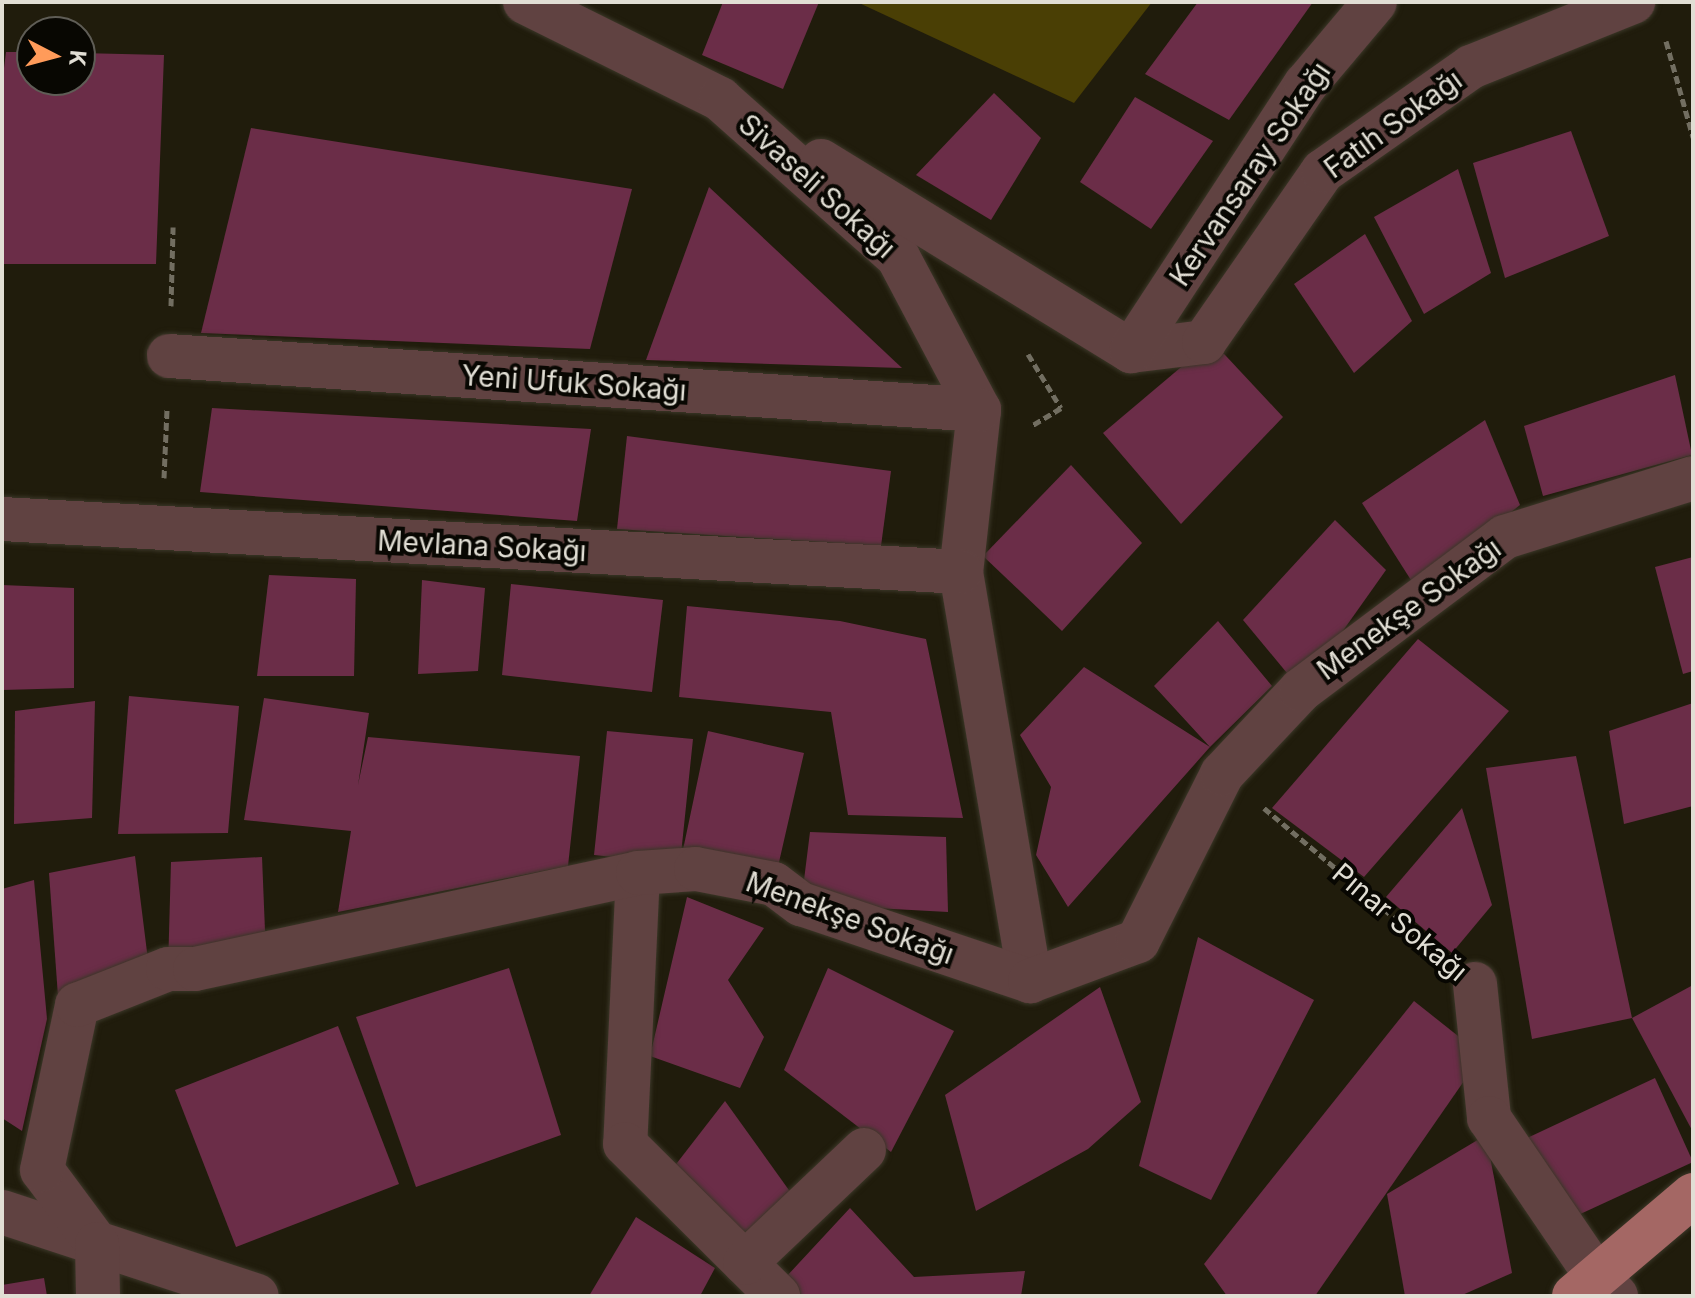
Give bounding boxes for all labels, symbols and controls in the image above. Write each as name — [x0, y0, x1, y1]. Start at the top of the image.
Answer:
north arrow — [16, 16, 96, 96]
text: K — [64, 49, 92, 68]
street label: Kervansaray Sokağı — [1163, 56, 1337, 292]
street label: Fatıh Sokağı — [1318, 63, 1468, 185]
street label: Sivaseli Sokağı — [732, 107, 902, 265]
street label: Yeni Ufuk Sokağı — [461, 358, 687, 408]
street label: Mevlana Sokağı — [377, 524, 587, 568]
street label: Menekşe Sokağı — [1311, 531, 1507, 687]
street label: Pınar Sokağı — [1326, 856, 1474, 988]
street label: Menekşe Sokağı — [742, 865, 958, 971]

